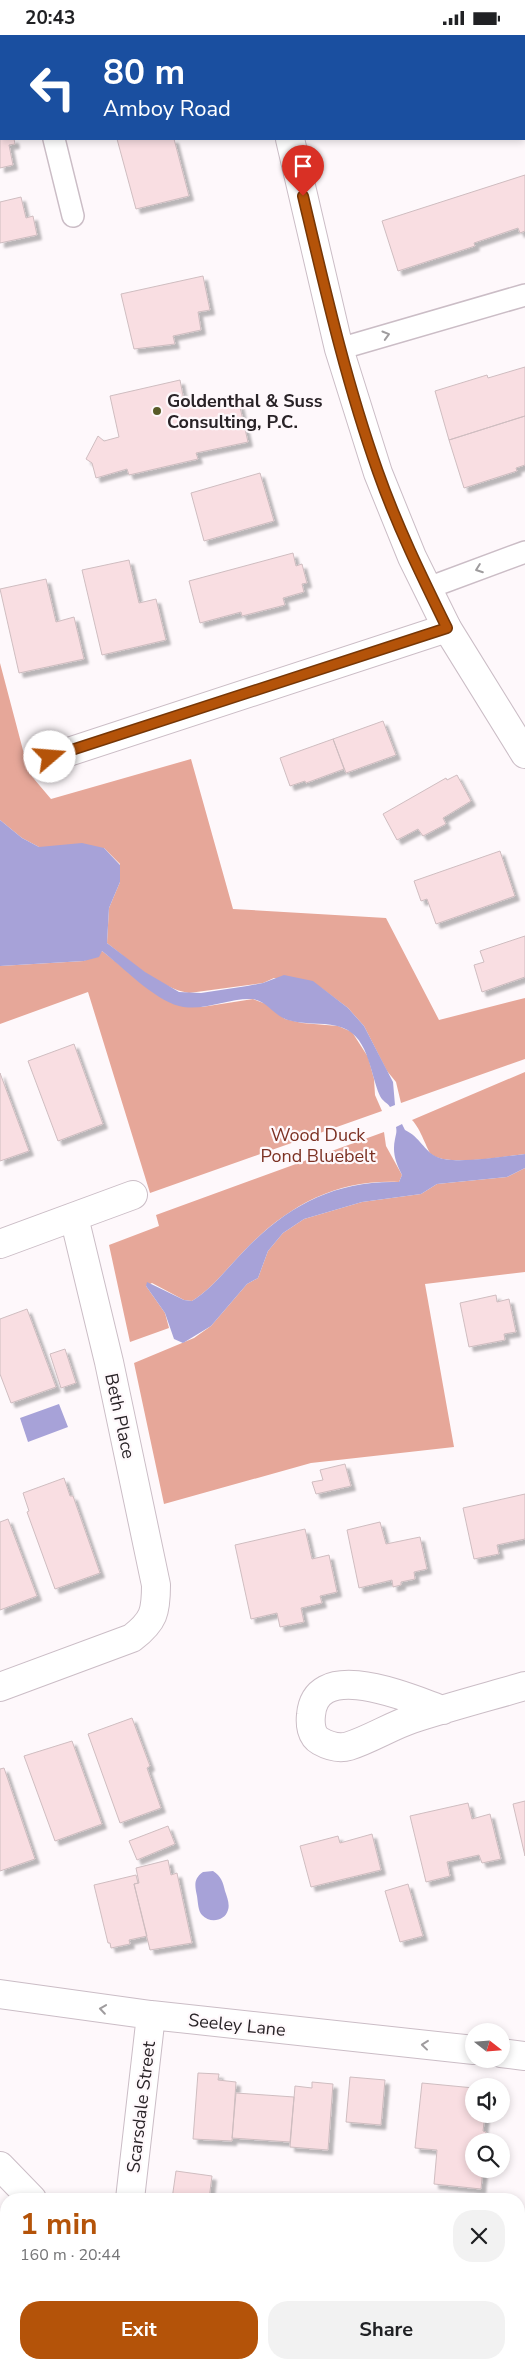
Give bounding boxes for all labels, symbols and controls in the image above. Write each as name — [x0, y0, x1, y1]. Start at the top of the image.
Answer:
text: 20:43 — [25, 5, 75, 31]
text: 80 m — [103, 49, 185, 96]
icon: left — [20, 55, 85, 120]
text: Amboy Road — [103, 94, 231, 124]
pin — [282, 145, 324, 196]
icon: arrive — [289, 152, 317, 180]
one-way arrow — [381, 331, 389, 341]
place label: Goldenthal & Suss Consulting, P.C. — [167, 389, 323, 434]
marker: Goldenthal & Suss Consulting, P.C. — [151, 405, 163, 417]
one-way arrow — [475, 563, 484, 573]
position arrow — [23, 730, 75, 782]
park label: Wood Duck Pond Bluebelt — [260, 1123, 376, 1168]
street label: Beth Place — [99, 1371, 141, 1461]
one-way arrow — [99, 2004, 107, 2014]
street label: Seeley Lane — [187, 2008, 287, 2042]
north arrow — [465, 2023, 510, 2067]
map controls — [465, 2023, 510, 2178]
street label: Scarsdale Street — [121, 2039, 161, 2174]
one-way arrow — [421, 2040, 429, 2051]
button: sound — [465, 2078, 510, 2123]
button: search — [465, 2133, 510, 2178]
text: 1 min — [20, 2204, 98, 2245]
button: close — [453, 2210, 505, 2262]
text: 160 m · 20:44 — [20, 2244, 121, 2266]
button: Exit — [20, 2301, 258, 2359]
button: Share — [268, 2301, 505, 2359]

